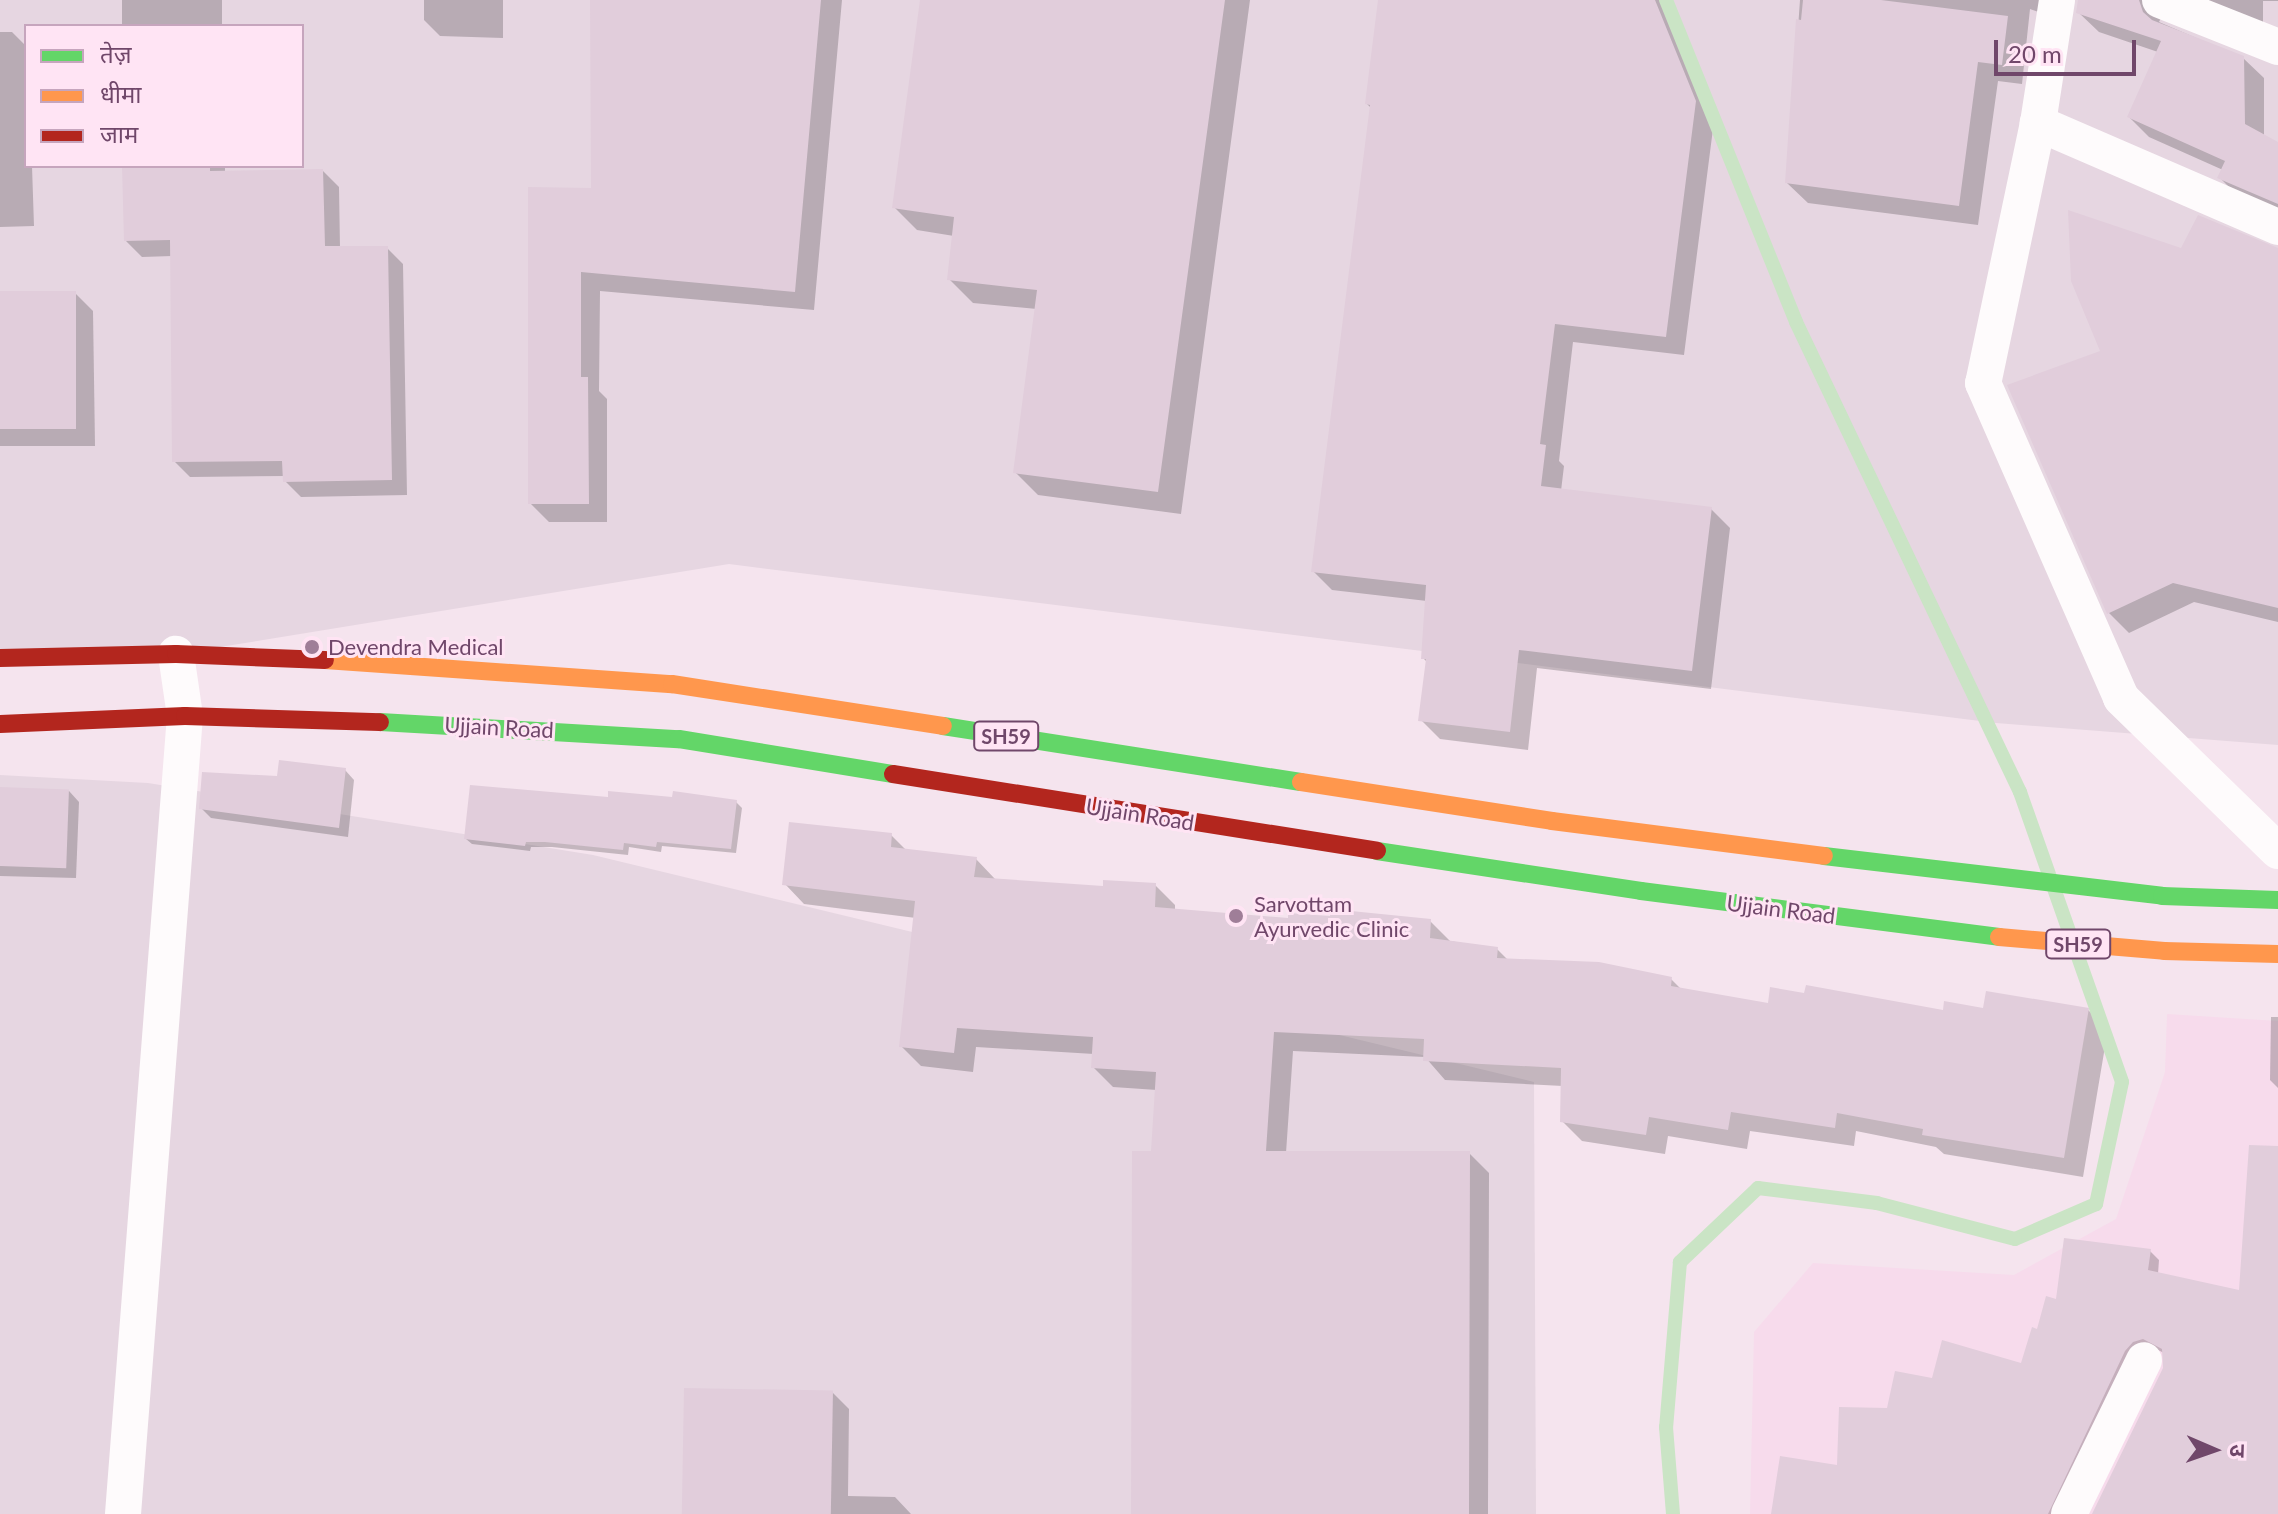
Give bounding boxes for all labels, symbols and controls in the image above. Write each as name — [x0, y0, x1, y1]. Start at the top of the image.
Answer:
legend — [24, 24, 304, 168]
scale bar — [1998, 24, 2140, 74]
text: तेज़ — [100, 39, 132, 68]
text: 20 m — [2008, 39, 2062, 68]
text: धीमा — [100, 79, 142, 108]
text: जाम — [100, 119, 138, 148]
place label: Devendra Medical — [328, 634, 504, 660]
marker: Devendra Medical — [303, 638, 321, 656]
street label: Ujjain Road — [444, 711, 554, 743]
road number: SH59 — [972, 720, 1040, 752]
street label: Ujjain Road — [1084, 792, 1196, 836]
street label: Ujjain Road — [1725, 889, 1837, 929]
place label: Sarvottam Ayurvedic Clinic — [1254, 890, 1409, 942]
marker: Sarvottam Ayurvedic Clinic — [1225, 905, 1247, 927]
road number: SH59 — [2044, 928, 2112, 960]
north arrow — [2174, 1410, 2254, 1490]
text: उ — [2225, 1444, 2252, 1458]

